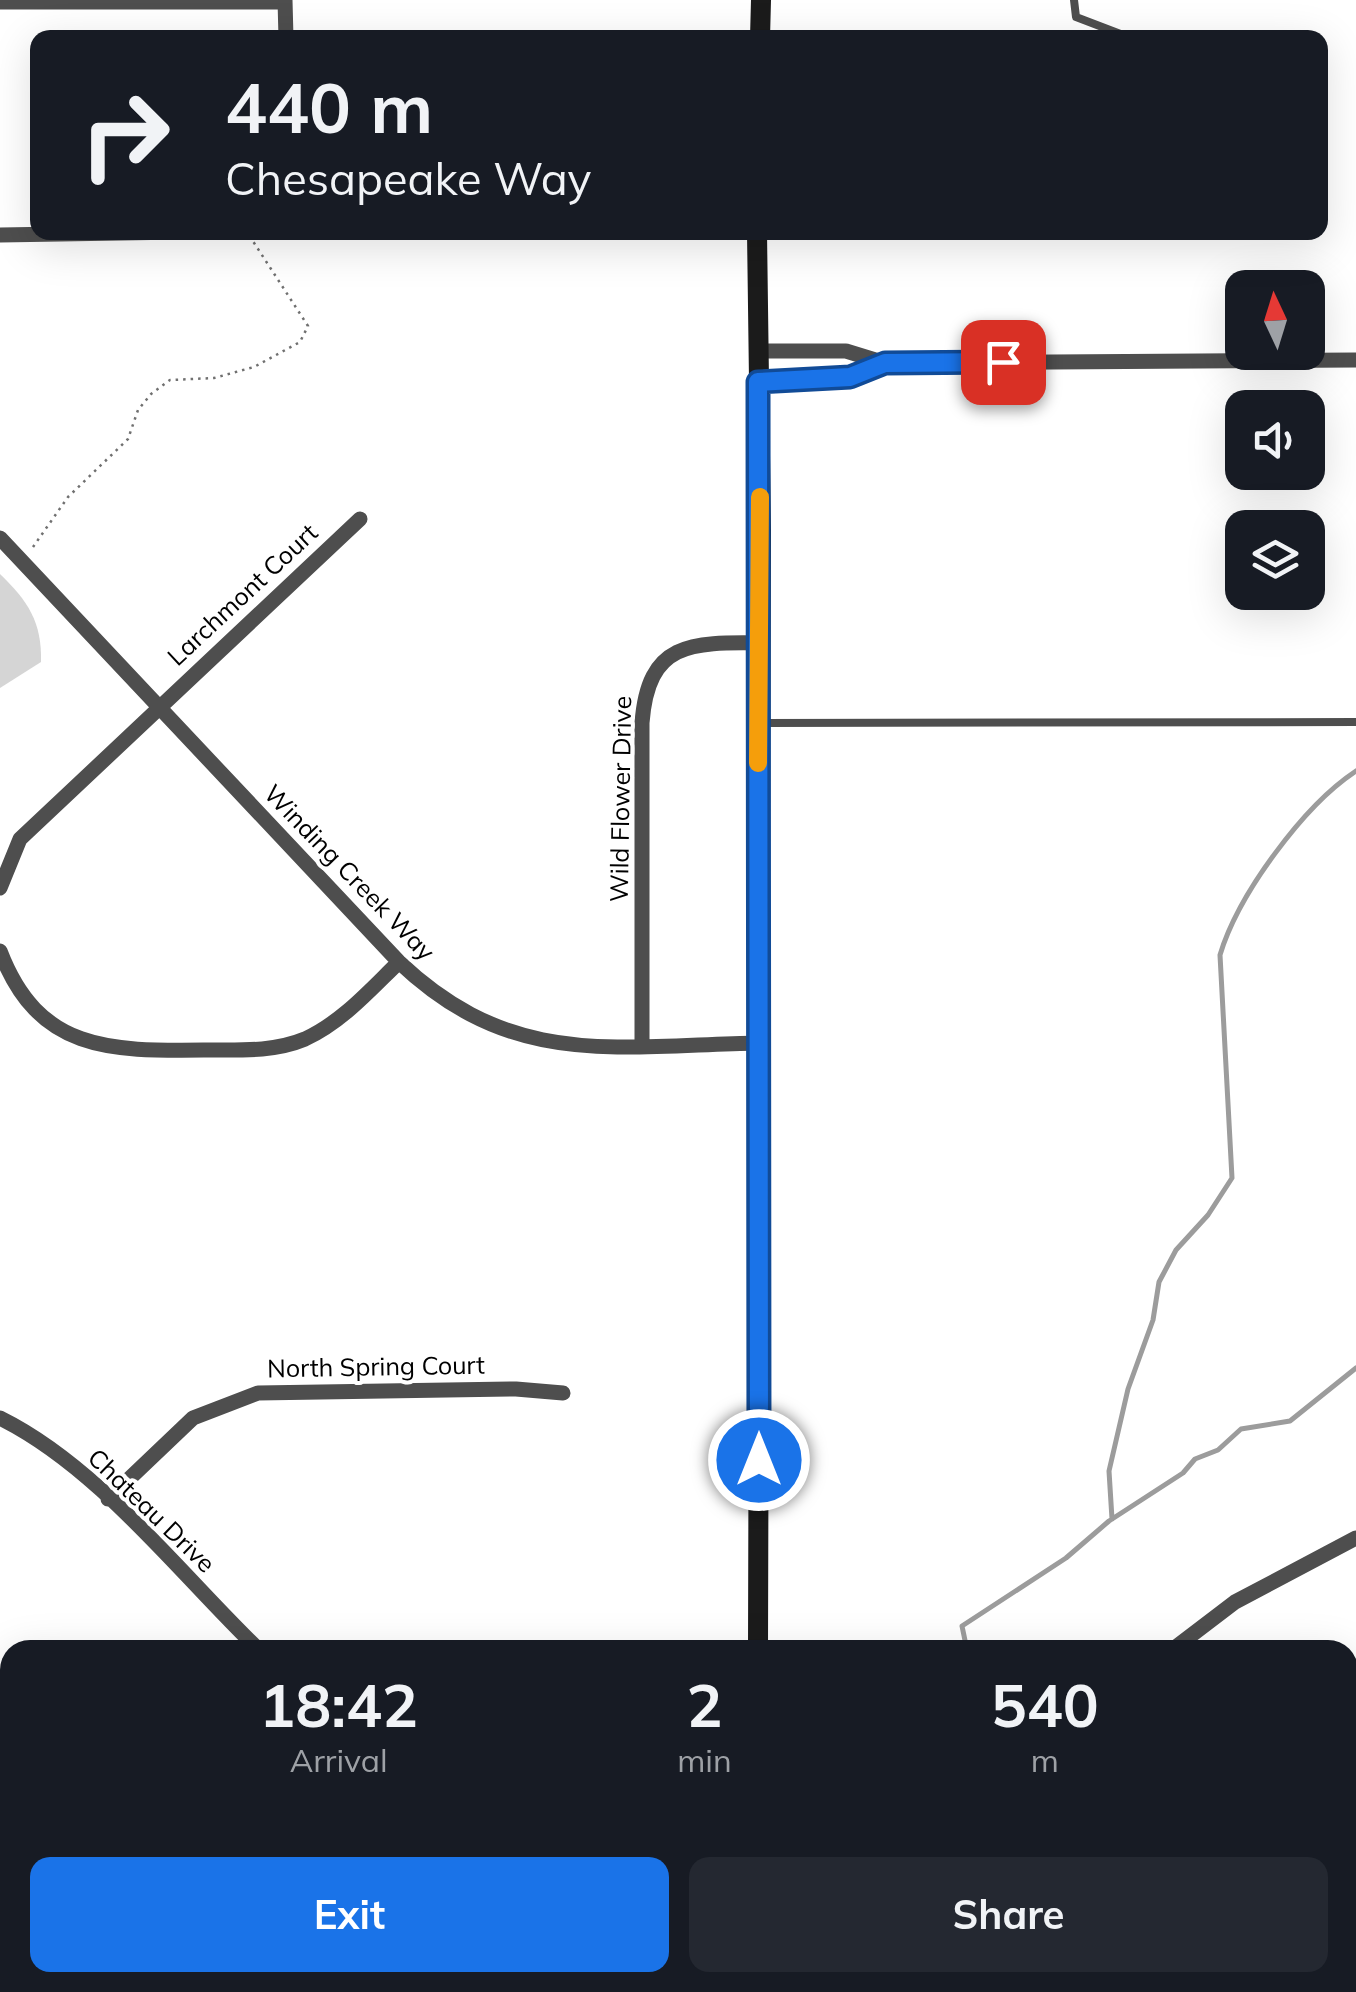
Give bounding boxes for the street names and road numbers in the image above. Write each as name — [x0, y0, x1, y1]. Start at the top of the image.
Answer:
street label: Larchmont Court — [160, 516, 324, 672]
street label: Wild Flower Drive — [603, 696, 637, 902]
street label: Winding Creek Way — [258, 778, 442, 966]
street label: North Spring Court — [267, 1349, 485, 1383]
street label: Chateau Drive — [82, 1441, 222, 1579]

